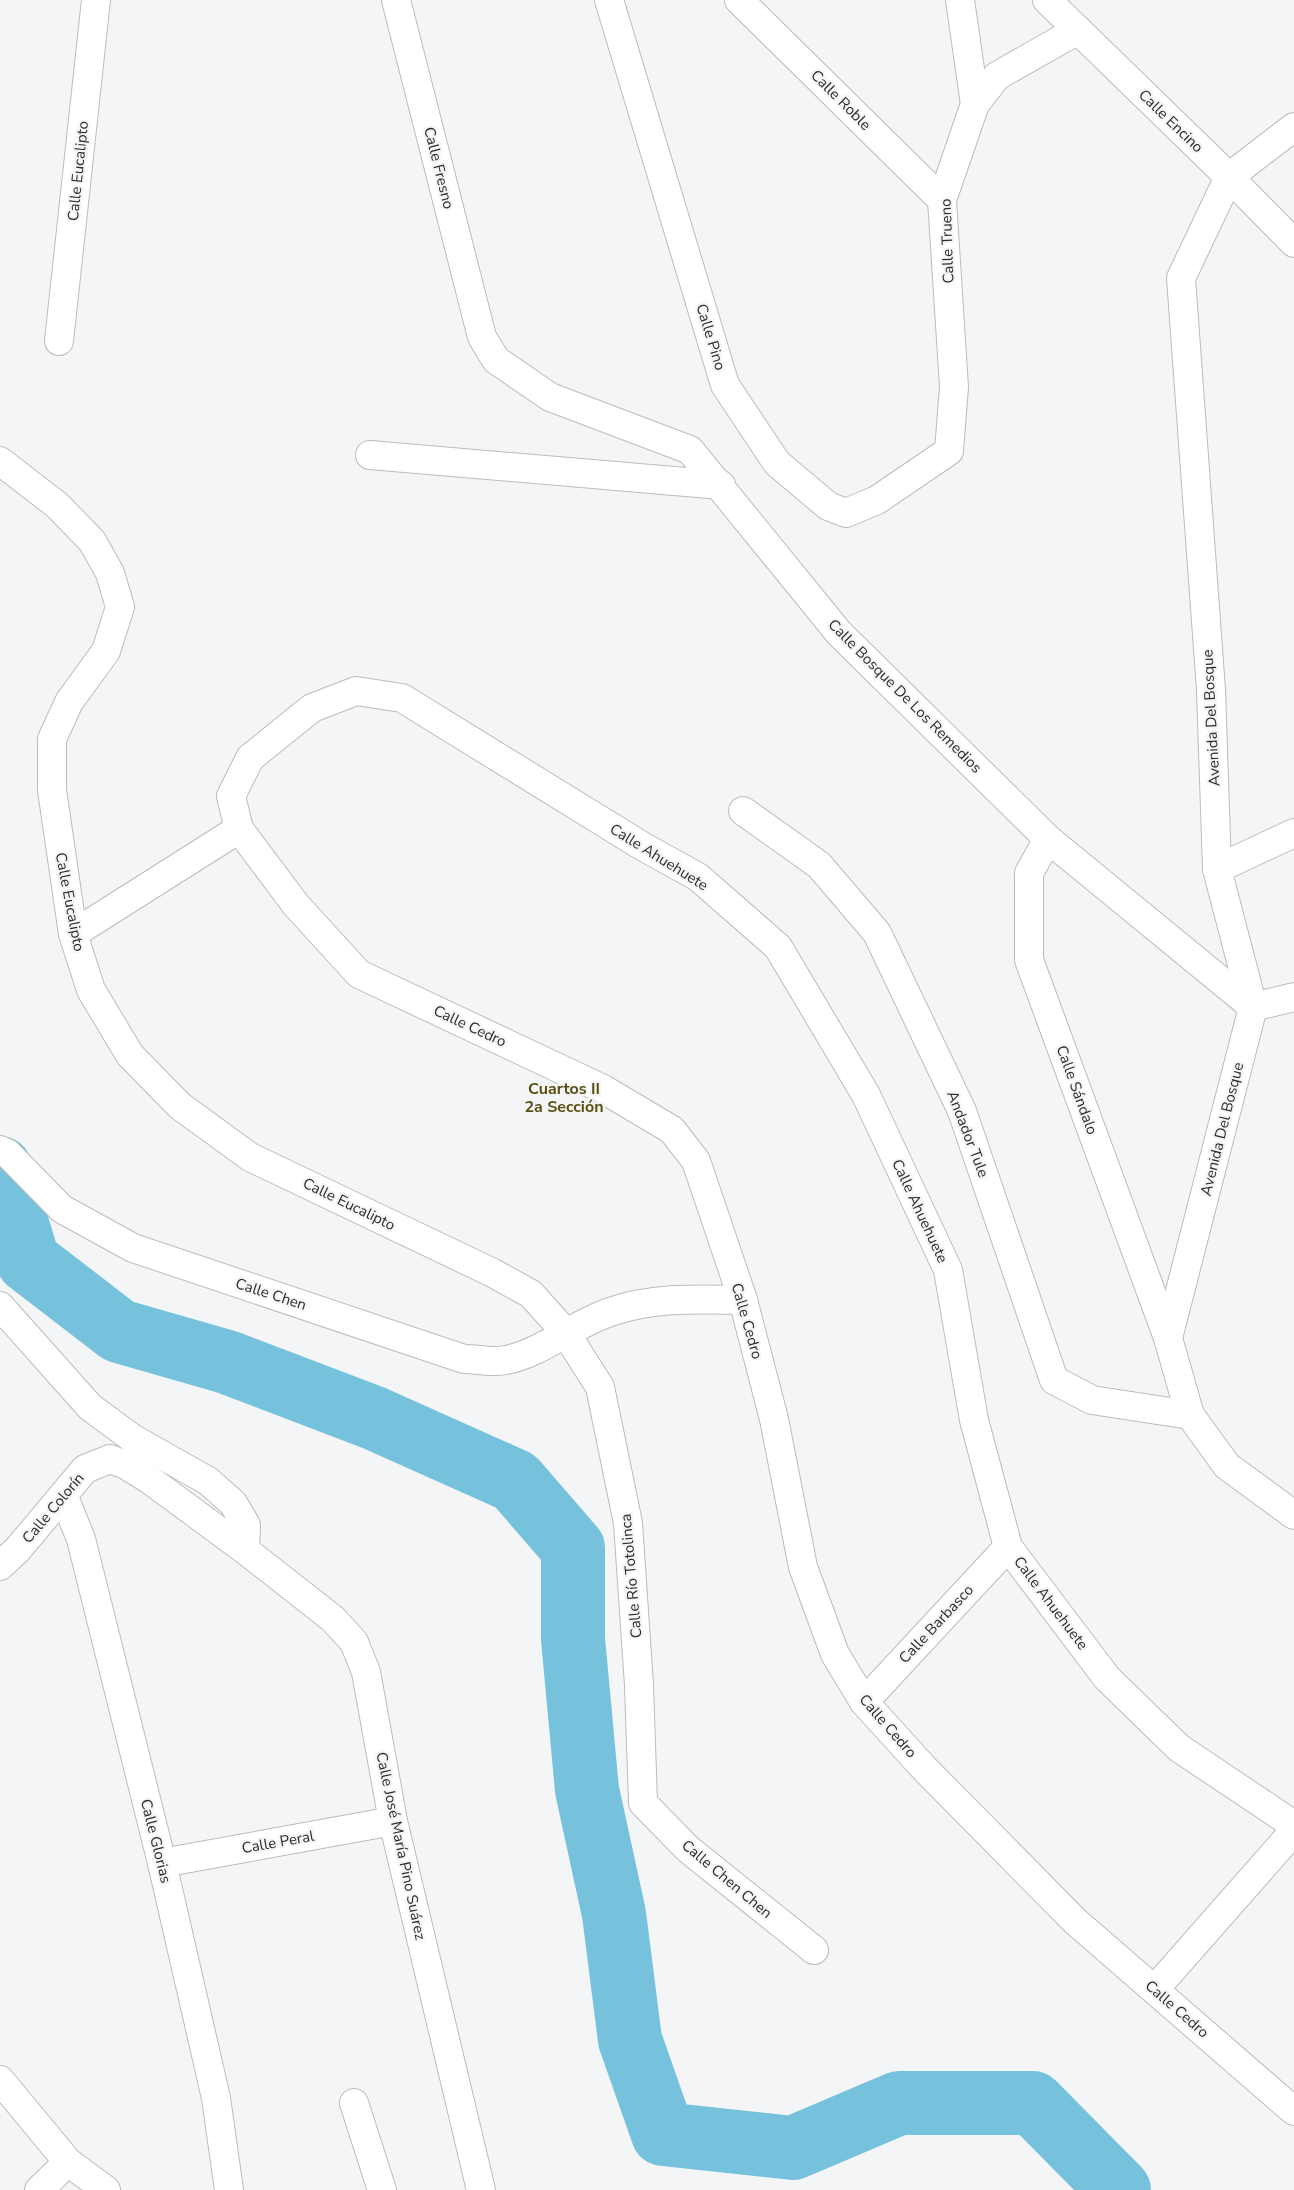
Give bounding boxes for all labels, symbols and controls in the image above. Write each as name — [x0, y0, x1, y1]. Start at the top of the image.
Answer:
street label: Calle Roble — [806, 65, 876, 135]
street label: Calle Encino — [1134, 85, 1208, 157]
street label: Calle Eucalipto — [63, 120, 93, 222]
street label: Calle Fresno — [419, 125, 459, 211]
street label: Calle Trueno — [936, 198, 958, 284]
street label: Calle Pino — [691, 301, 731, 373]
street label: Calle Bosque De Los Remedios — [824, 615, 986, 777]
street label: Avenida Del Bosque — [1197, 649, 1225, 787]
street label: Calle Ahuehuete — [606, 819, 712, 895]
street label: Calle Eucalipto — [51, 851, 89, 953]
street label: Calle Cedro — [430, 1000, 510, 1052]
street label: Calle Sándalo — [1052, 1043, 1102, 1137]
street label: Avenida Del Bosque — [1196, 1060, 1248, 1198]
district label: Cuartos II 2a Sección — [524, 1078, 604, 1118]
street label: Andador Tule — [942, 1088, 994, 1180]
street label: Calle Ahuehuete — [887, 1156, 953, 1266]
street label: Calle Eucalipto — [299, 1173, 399, 1235]
street label: Calle Chen — [233, 1273, 309, 1315]
street label: Calle Cedro — [727, 1281, 767, 1361]
street label: Calle Colorín — [18, 1468, 88, 1548]
street label: Calle Río Totolinca — [616, 1513, 646, 1639]
street label: Calle Ahuehuete — [1009, 1552, 1093, 1654]
street label: Calle Barbasco — [894, 1580, 978, 1668]
street label: Calle Cedro — [855, 1690, 921, 1762]
street label: Calle José María Pino Suárez — [371, 1750, 431, 1942]
street label: Calle Glorias — [136, 1797, 176, 1885]
street label: Calle Peral — [240, 1826, 316, 1858]
street label: Calle Chen Chen — [677, 1835, 777, 1923]
street label: Calle Cedro — [1141, 1976, 1213, 2042]

